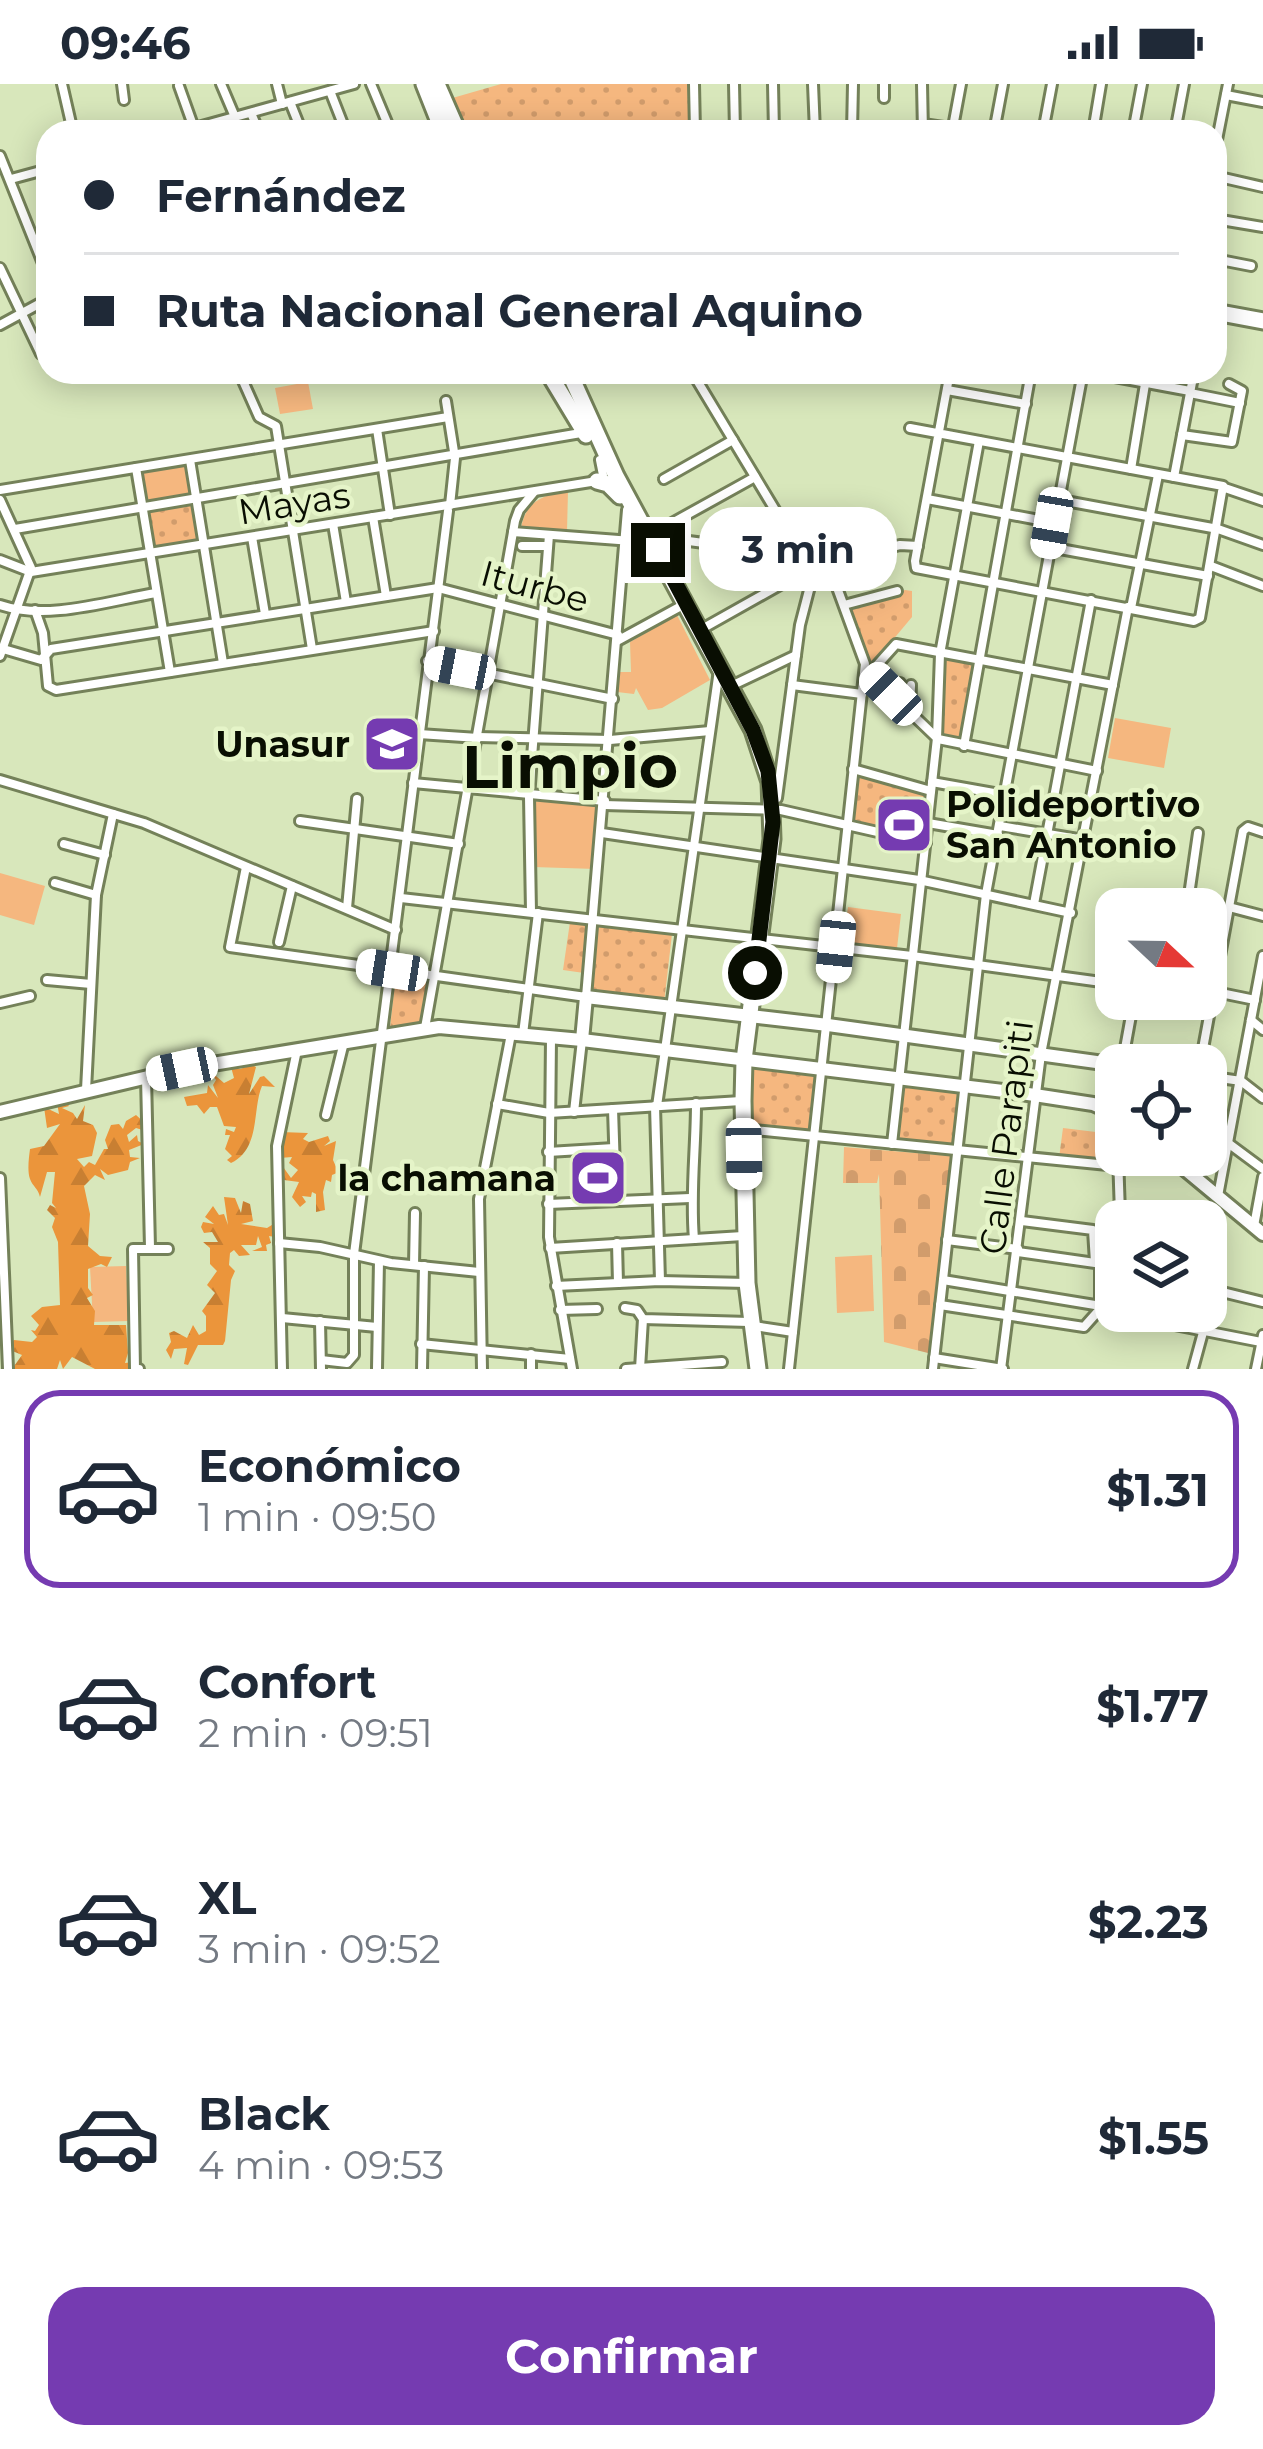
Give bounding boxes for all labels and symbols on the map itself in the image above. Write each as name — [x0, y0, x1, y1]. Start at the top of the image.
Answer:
street label: Mayas — [235, 472, 353, 534]
car — [1028, 484, 1076, 562]
callout: 3 min — [700, 508, 898, 592]
route end — [631, 523, 685, 577]
street label: Iturbe — [476, 551, 594, 621]
car — [421, 643, 499, 693]
car — [853, 656, 929, 732]
school or university icon: Unasur — [361, 713, 423, 775]
place label: Unasur — [215, 722, 350, 766]
district label: Limpio — [462, 730, 678, 803]
place label: Polideportivo San Antonio — [946, 782, 1200, 867]
sports icon: Polideportivo San Antonio — [873, 794, 935, 856]
north arrow — [1095, 888, 1227, 1020]
car — [814, 909, 858, 985]
route start — [728, 946, 782, 1000]
car — [354, 947, 430, 993]
street label: Calle Parapiti — [970, 1017, 1042, 1257]
car — [143, 1044, 221, 1094]
car — [725, 1118, 763, 1190]
sports icon: la chamana — [567, 1147, 629, 1209]
place label: la chamana — [337, 1156, 556, 1200]

